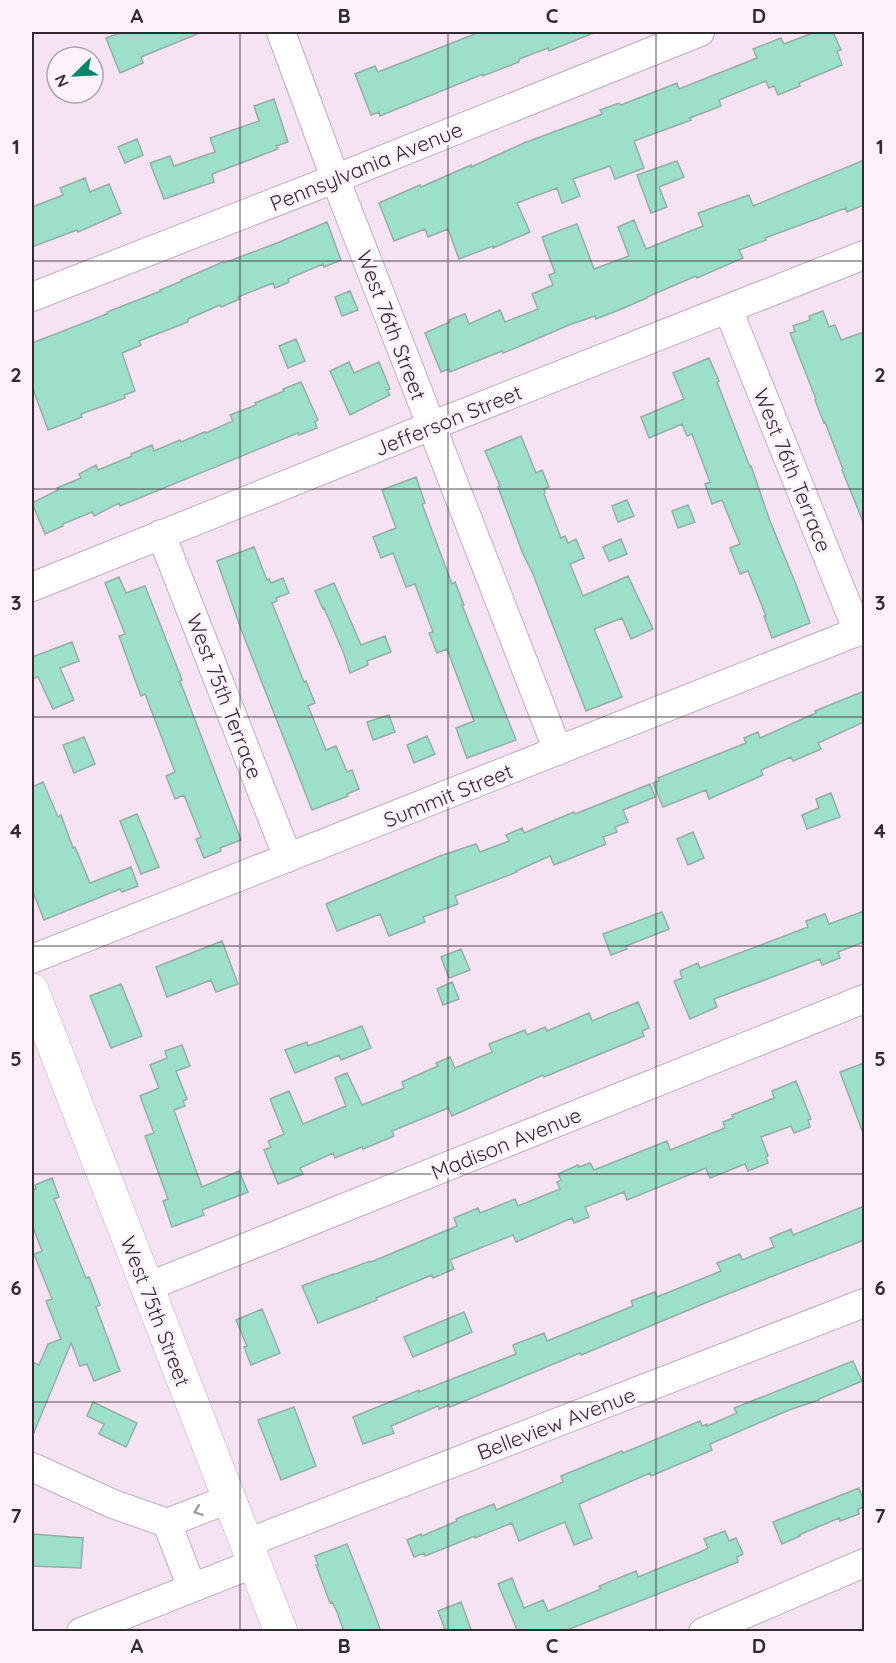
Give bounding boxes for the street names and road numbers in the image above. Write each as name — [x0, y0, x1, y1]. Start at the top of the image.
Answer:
street label: Pennsylvania Avenue — [266, 116, 466, 216]
street label: West 76th Street — [352, 247, 432, 403]
street label: Jefferson Street — [370, 379, 526, 461]
street label: West 76th Terrace — [748, 384, 838, 556]
street label: West 75th Terrace — [182, 610, 268, 782]
street label: Summit Street — [380, 757, 516, 833]
street label: Madison Avenue — [427, 1101, 585, 1185]
street label: West 75th Street — [115, 1232, 197, 1390]
street label: Belleview Avenue — [473, 1381, 639, 1465]

